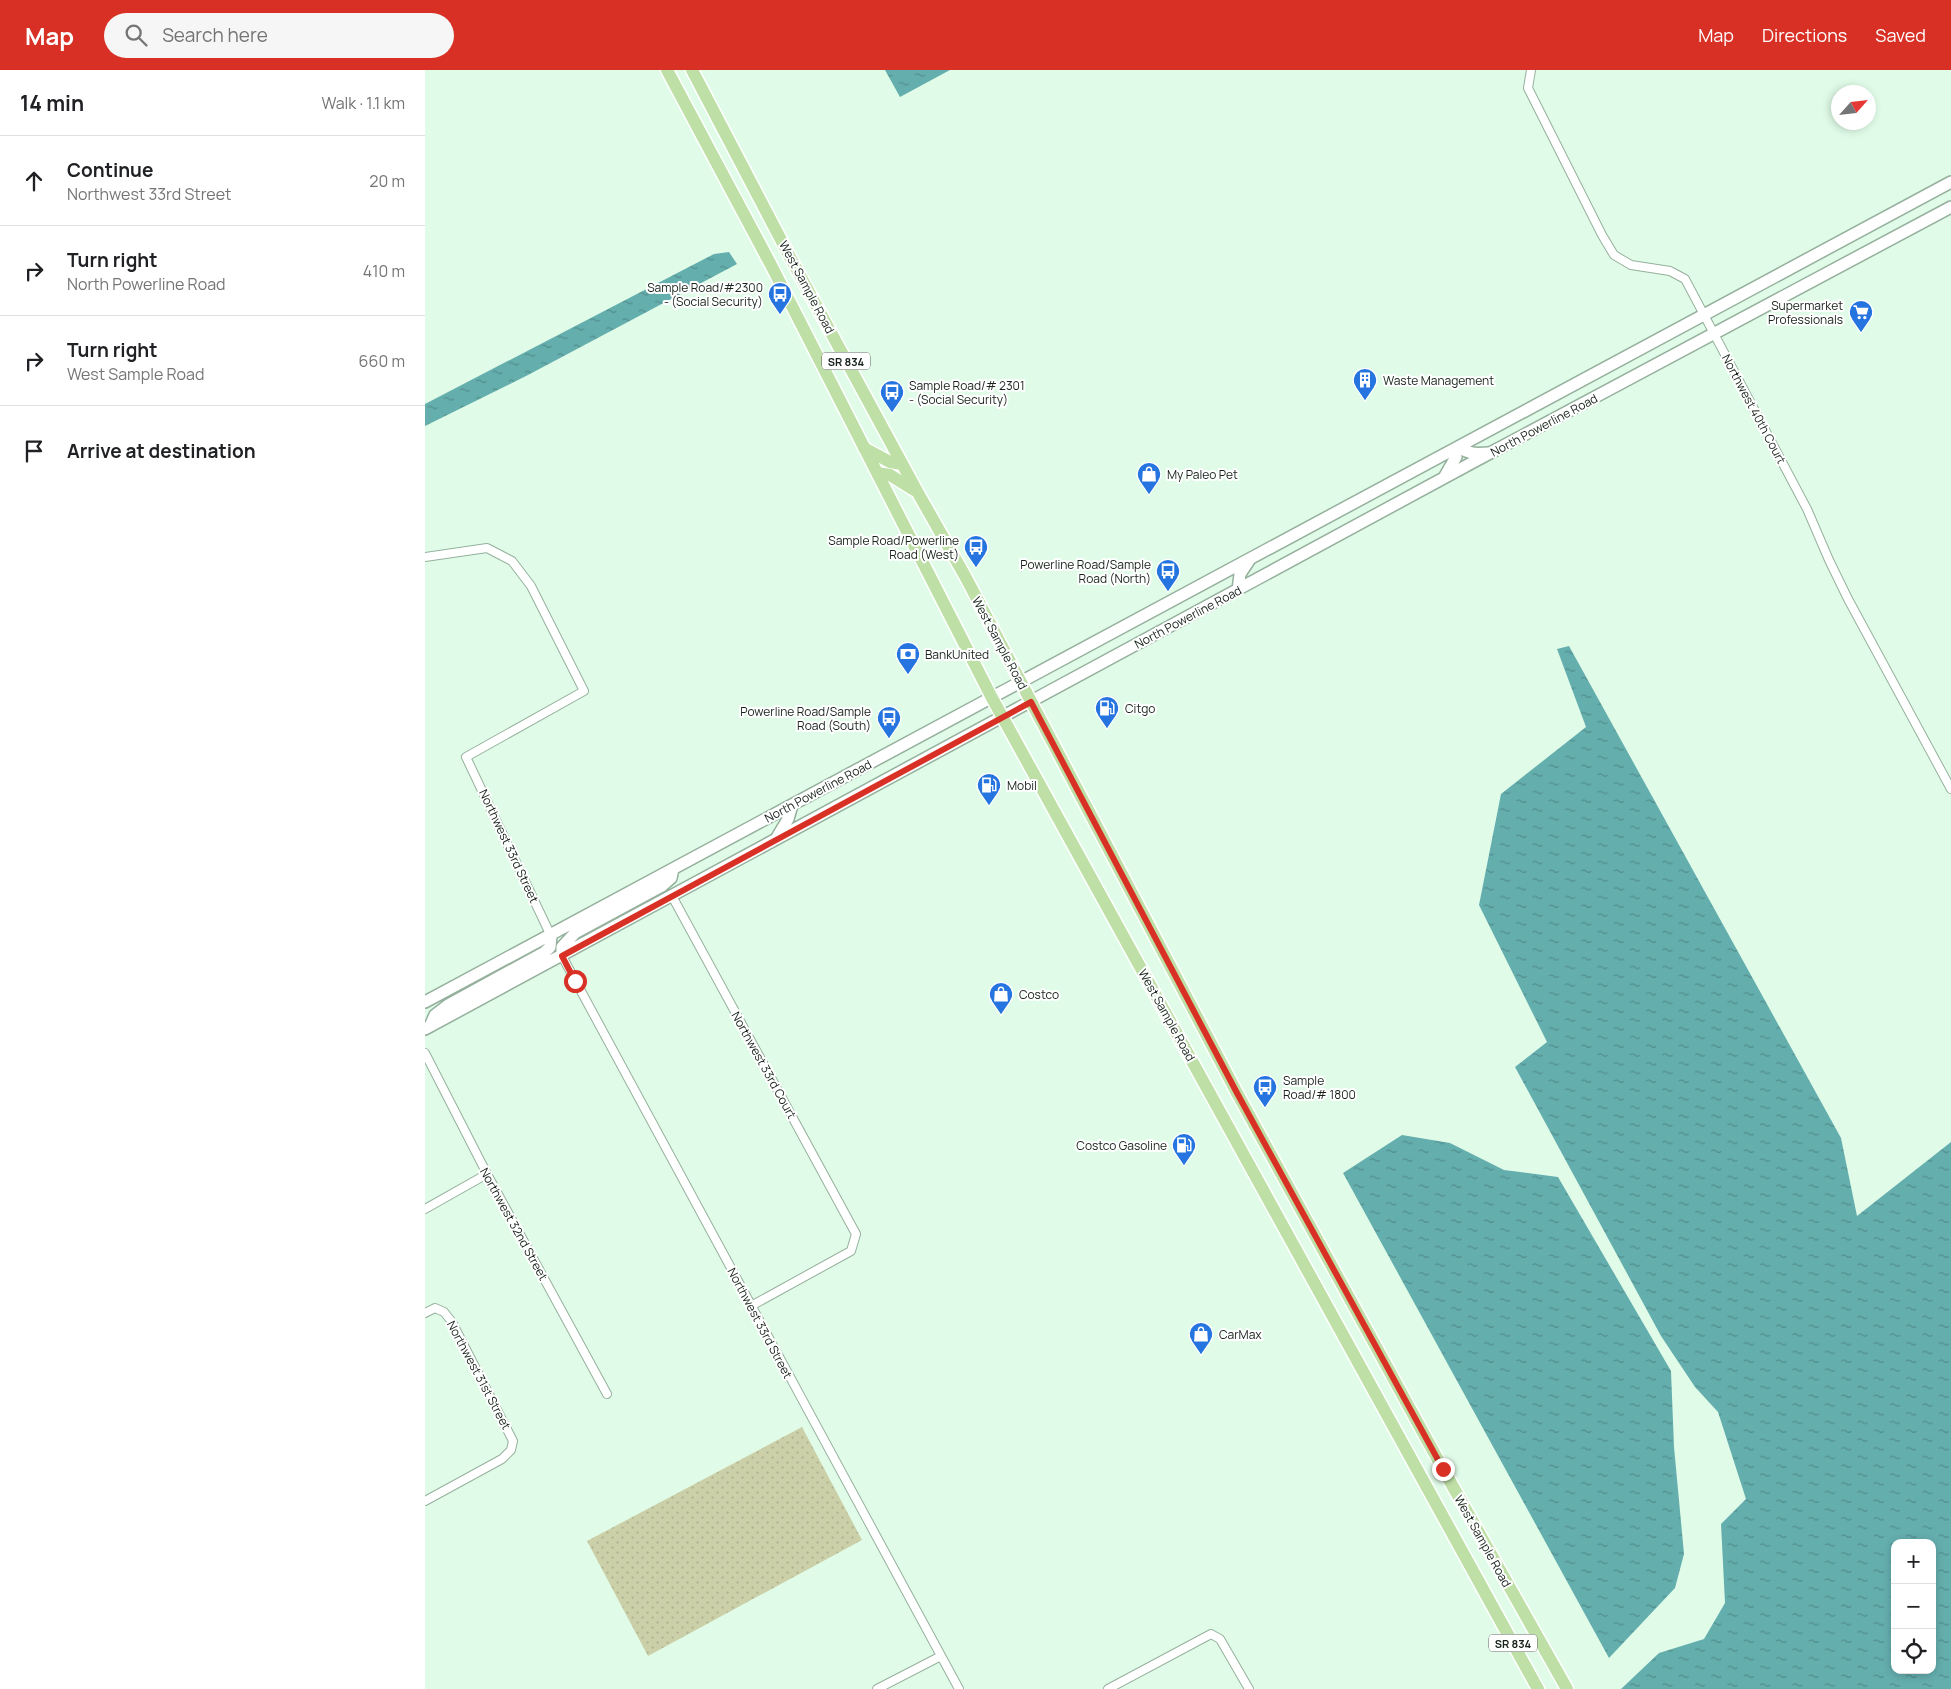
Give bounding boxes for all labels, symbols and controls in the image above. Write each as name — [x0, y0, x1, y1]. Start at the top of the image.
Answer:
search box — [104, 13, 454, 58]
text: Map — [25, 19, 74, 52]
icon: search — [122, 21, 150, 49]
text: Search here — [162, 22, 268, 48]
text: Map — [1698, 23, 1734, 47]
text: Directions — [1762, 23, 1847, 47]
text: Saved — [1875, 23, 1926, 47]
north arrow — [1831, 85, 1876, 130]
text: 14 min — [20, 89, 84, 117]
text: Walk · 1.1 km — [321, 92, 405, 114]
text: Continue — [67, 157, 153, 183]
icon: ahead — [20, 167, 48, 195]
text: 20 m — [369, 170, 405, 192]
text: Northwest 33rd Street — [67, 183, 231, 205]
street label: West Sample Road — [775, 238, 839, 336]
text: Turn right — [67, 247, 157, 273]
icon: right — [20, 257, 48, 285]
text: 410 m — [363, 260, 405, 282]
text: North Powerline Road — [67, 273, 226, 295]
place label: Sample Road/#2300 - (Social Security) — [647, 279, 763, 310]
bus stop icon: Sample Road/#2300 - (Social Security) — [767, 281, 793, 315]
place label: Supermarket Professionals — [1768, 297, 1843, 328]
supermarket icon: Supermarket Professionals — [1848, 299, 1874, 333]
text: Turn right — [67, 337, 157, 363]
icon: right — [20, 347, 48, 375]
text: 660 m — [359, 350, 405, 372]
street label: Northwest 40th Court — [1718, 351, 1790, 467]
road number: SR 834 — [822, 352, 870, 370]
text: West Sample Road — [67, 363, 204, 385]
building icon: Waste Management — [1352, 367, 1378, 401]
place label: Waste Management — [1383, 372, 1494, 389]
place label: Sample Road/# 2301 - (Social Security) — [909, 377, 1025, 408]
bus stop icon: Sample Road/# 2301 - (Social Security) — [879, 379, 905, 413]
street label: North Powerline Road — [1488, 390, 1600, 460]
icon: arrive — [20, 437, 48, 465]
text: Arrive at destination — [67, 438, 256, 464]
shop icon: My Paleo Pet — [1136, 461, 1162, 495]
place label: My Paleo Pet — [1167, 466, 1238, 483]
place label: Sample Road/Powerline Road (West) — [828, 532, 959, 563]
bus stop icon: Sample Road/Powerline Road (West) — [963, 534, 989, 568]
place label: Powerline Road/Sample Road (North) — [1020, 556, 1151, 587]
bus stop icon: Powerline Road/Sample Road (North) — [1155, 558, 1181, 592]
street label: North Powerline Road — [1132, 582, 1244, 652]
street label: West Sample Road — [968, 594, 1032, 692]
bank icon: BankUnited — [895, 641, 921, 675]
place label: BankUnited — [925, 646, 989, 663]
fuel station icon: Citgo — [1094, 695, 1120, 729]
place label: Citgo — [1125, 700, 1155, 717]
place label: Powerline Road/Sample Road (South) — [740, 703, 871, 734]
bus stop icon: Powerline Road/Sample Road (South) — [876, 705, 902, 739]
street label: North Powerline Road — [762, 756, 874, 826]
fuel station icon: Mobil — [976, 772, 1002, 806]
place label: Mobil — [1007, 777, 1037, 794]
street label: Northwest 33rd Street — [475, 787, 543, 906]
street label: West Sample Road — [1135, 966, 1199, 1064]
route start — [564, 970, 587, 993]
shop icon: Costco — [988, 981, 1014, 1015]
place label: Costco — [1019, 986, 1059, 1003]
street label: Northwest 33rd Court — [727, 1008, 801, 1122]
place label: Sample Road/# 1800 — [1283, 1072, 1356, 1103]
bus stop icon: Sample Road/# 1800 — [1252, 1074, 1278, 1108]
fuel station icon: Costco Gasoline — [1171, 1132, 1197, 1166]
place label: Costco Gasoline — [1076, 1137, 1167, 1154]
street label: Northwest 32nd Street — [476, 1165, 552, 1284]
street label: Northwest 33rd Street — [724, 1265, 797, 1382]
street label: Northwest 31st Street — [443, 1318, 515, 1433]
shop icon: CarMax — [1188, 1321, 1214, 1355]
place label: CarMax — [1219, 1326, 1262, 1343]
route end — [1432, 1458, 1455, 1481]
street label: West Sample Road — [1451, 1492, 1515, 1590]
map controls — [1891, 1539, 1936, 1674]
button: + — [1891, 1539, 1936, 1584]
button: − — [1891, 1584, 1936, 1629]
button: locate — [1891, 1629, 1936, 1674]
road number: SR 834 — [1489, 1635, 1537, 1652]

